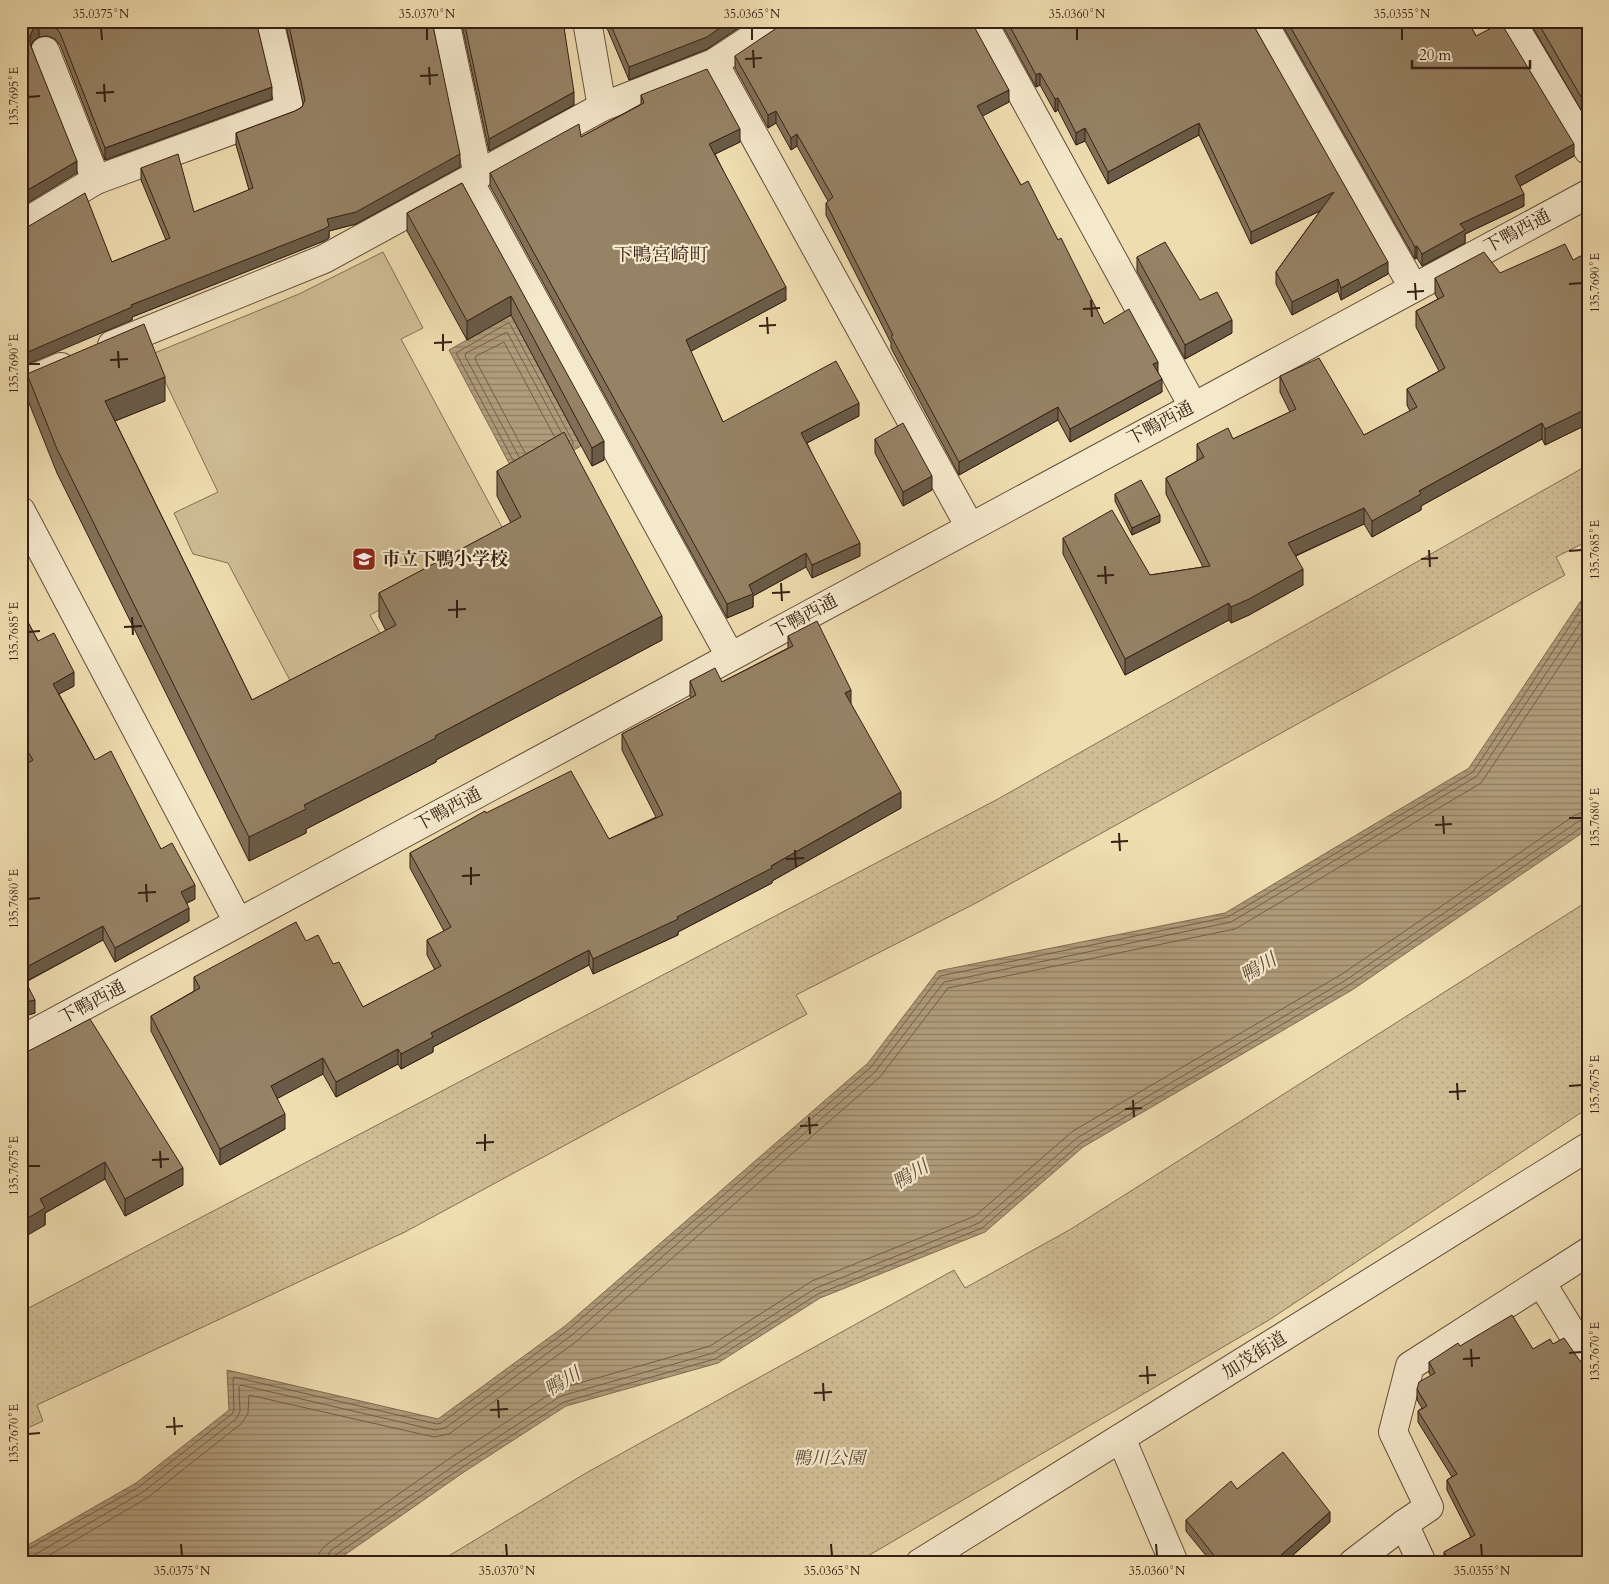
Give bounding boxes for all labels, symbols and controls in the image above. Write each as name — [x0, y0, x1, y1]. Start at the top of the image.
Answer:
text: 35.0375°N — [73, 6, 130, 22]
text: 35.0370°N — [399, 6, 456, 22]
text: 35.0365°N — [724, 6, 781, 22]
text: 35.0360°N — [1049, 6, 1106, 22]
text: 35.0355°N — [1374, 6, 1431, 22]
scale bar — [1412, 38, 1529, 70]
text: 20 m — [1419, 45, 1451, 65]
text: 135.7695°E — [6, 67, 22, 127]
street label: 下鴨西通 — [1480, 204, 1555, 259]
district label: 下鴨宮崎町 — [613, 242, 709, 268]
text: 135.7690°E — [1587, 253, 1603, 313]
text: 135.7690°E — [6, 334, 22, 394]
street label: 下鴨西通 — [1123, 396, 1198, 451]
text: 135.7685°E — [1587, 520, 1603, 580]
school or university icon: 市立下鴨小学校 — [351, 546, 377, 572]
place label: 市立下鴨小学校 — [382, 547, 508, 572]
street label: 下鴨西通 — [767, 589, 842, 644]
text: 135.7685°E — [6, 602, 22, 662]
street label: 下鴨西通 — [411, 782, 486, 837]
text: 135.7680°E — [1587, 788, 1603, 848]
text: 135.7680°E — [6, 869, 22, 929]
water label: 鴨川 — [1236, 946, 1283, 989]
street label: 下鴨西通 — [55, 975, 130, 1030]
text: 135.7675°E — [1587, 1055, 1603, 1115]
text: 135.7675°E — [6, 1136, 22, 1196]
water label: 鴨川 — [888, 1153, 935, 1196]
text: 135.7670°E — [1587, 1322, 1603, 1382]
street label: 加茂街道 — [1217, 1326, 1291, 1385]
water label: 鴨川 — [540, 1360, 587, 1403]
text: 135.7670°E — [6, 1404, 22, 1464]
park label: 鴨川公園 — [793, 1446, 868, 1471]
text: 35.0375°N — [154, 1563, 211, 1579]
text: 35.0370°N — [479, 1563, 536, 1579]
text: 35.0365°N — [804, 1563, 861, 1579]
text: 35.0360°N — [1129, 1563, 1186, 1579]
text: 35.0355°N — [1454, 1563, 1511, 1579]

